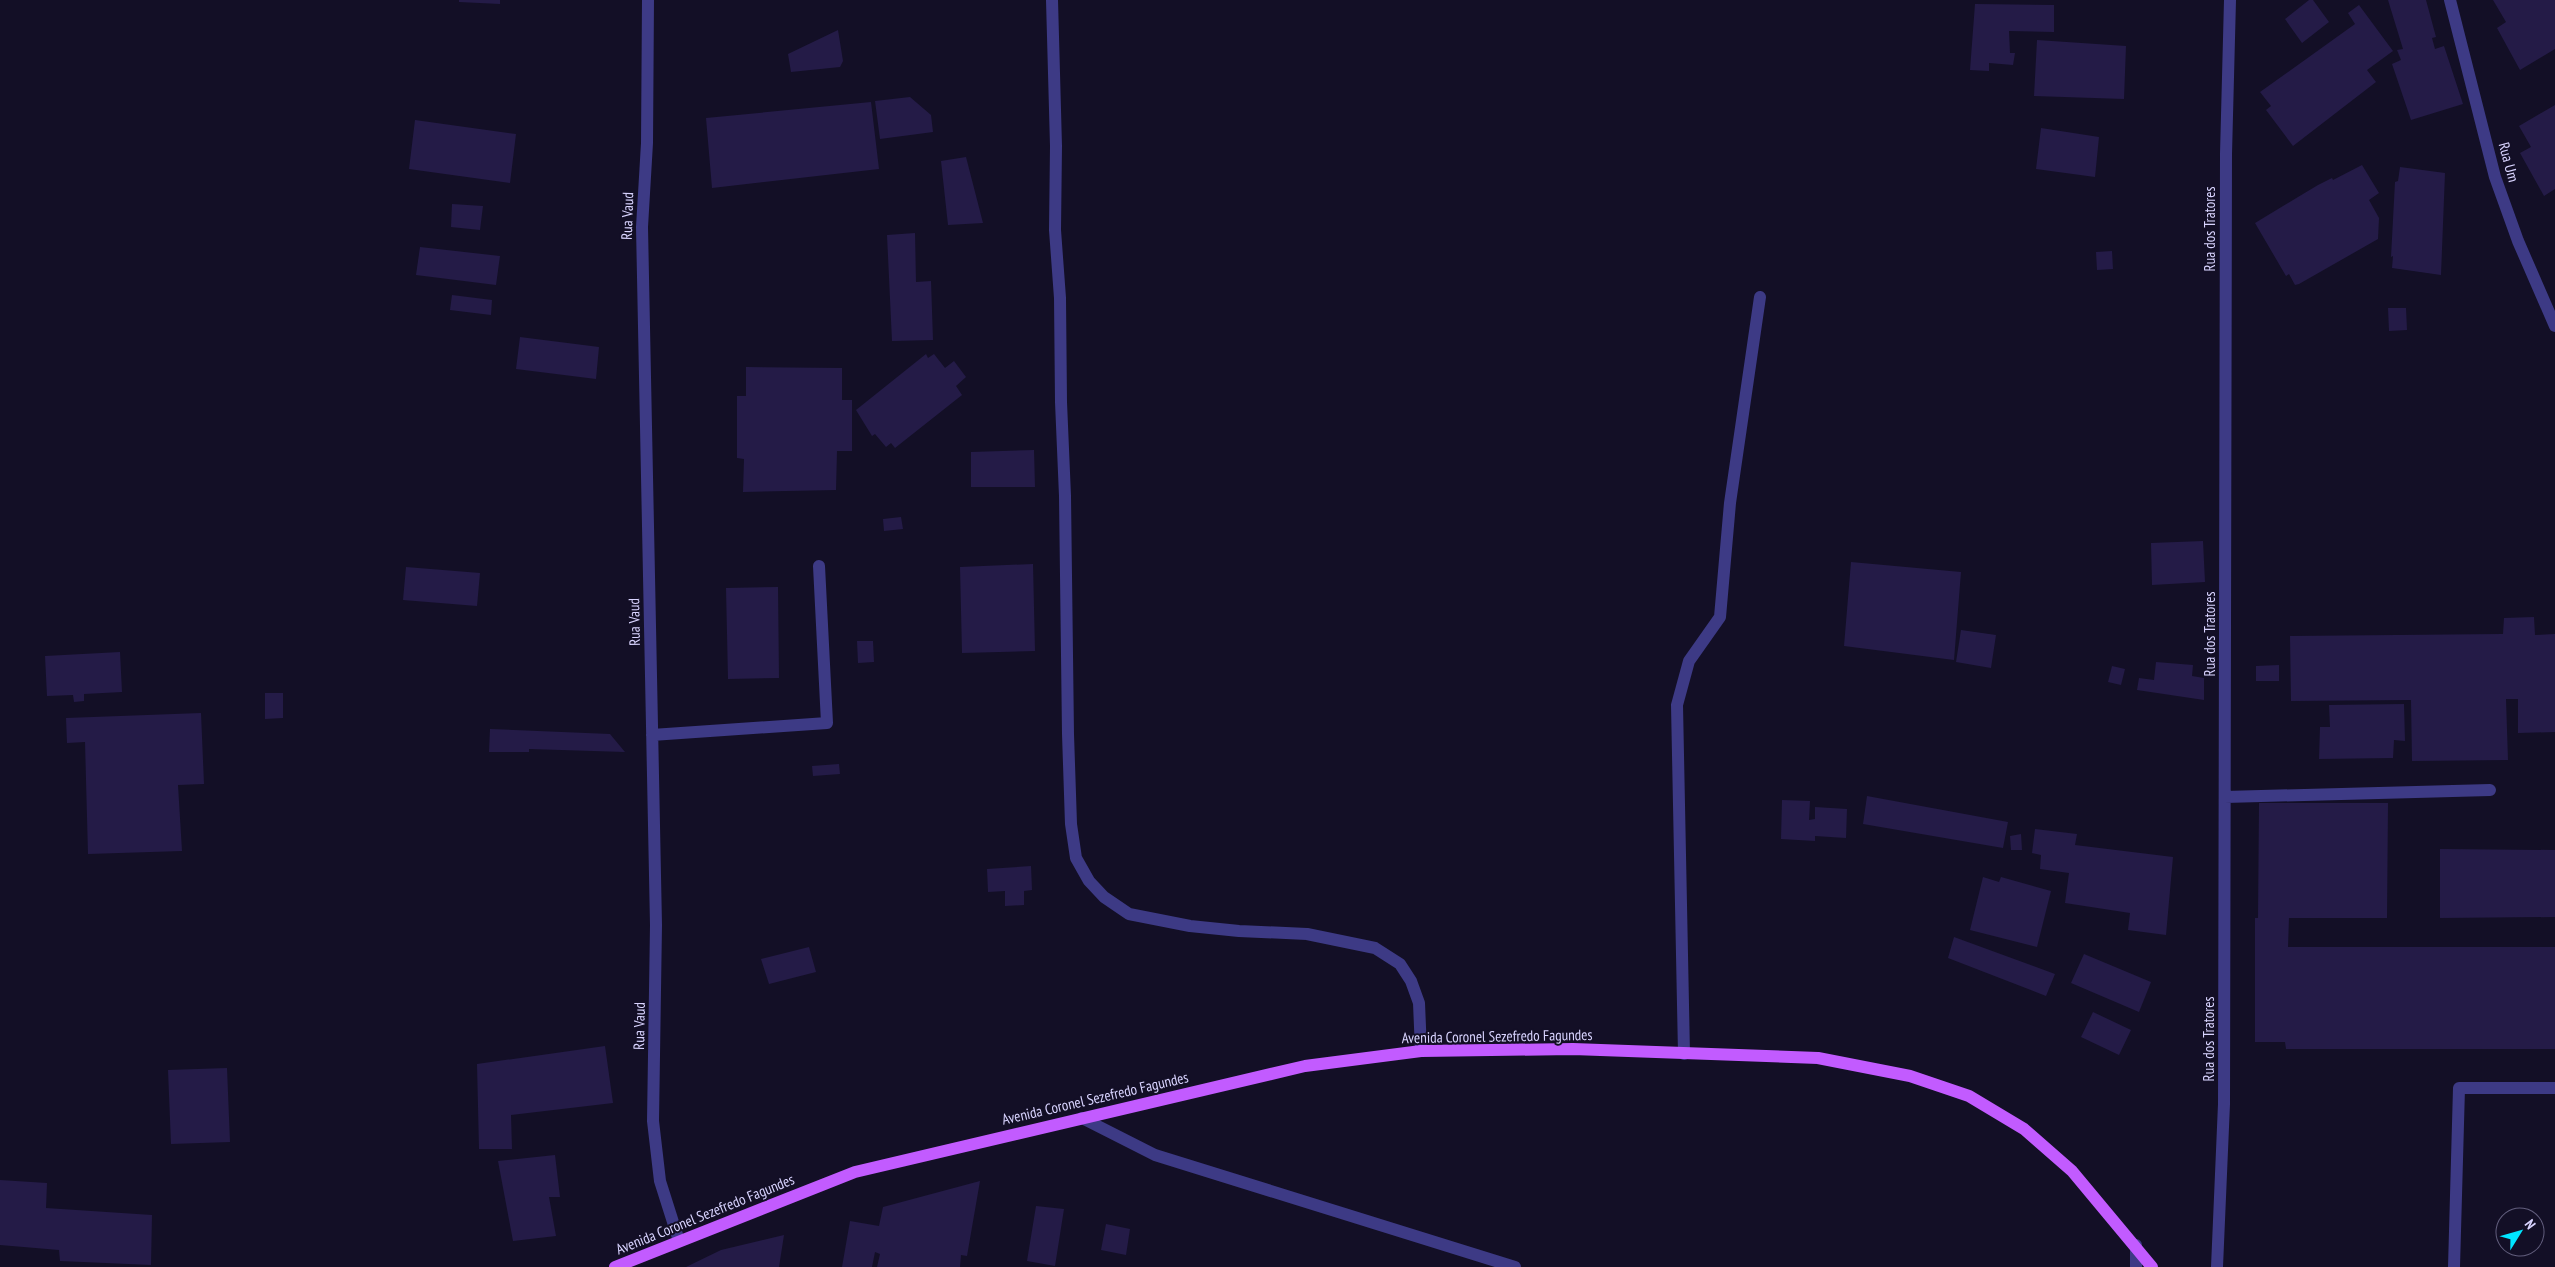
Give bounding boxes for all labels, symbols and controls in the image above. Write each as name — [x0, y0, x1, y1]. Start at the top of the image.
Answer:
street label: Rua Um — [2495, 140, 2523, 184]
street label: Rua dos Tratores — [2200, 186, 2219, 272]
street label: Rua Vaud — [617, 192, 637, 240]
street label: Rua dos Tratores — [2200, 591, 2219, 677]
street label: Rua Vaud — [624, 598, 644, 646]
street label: Rua dos Tratores — [2199, 996, 2218, 1082]
street label: Rua Vaud — [629, 1002, 649, 1050]
street label: Avenida Coronel Sezefredo Fagundes — [1401, 1025, 1593, 1047]
street label: Avenida Coronel Sezefredo Fagundes — [1000, 1067, 1190, 1129]
street label: Avenida Coronel Sezefredo Fagundes — [613, 1169, 797, 1259]
north arrow — [2495, 1207, 2545, 1257]
text: N — [2521, 1216, 2540, 1233]

